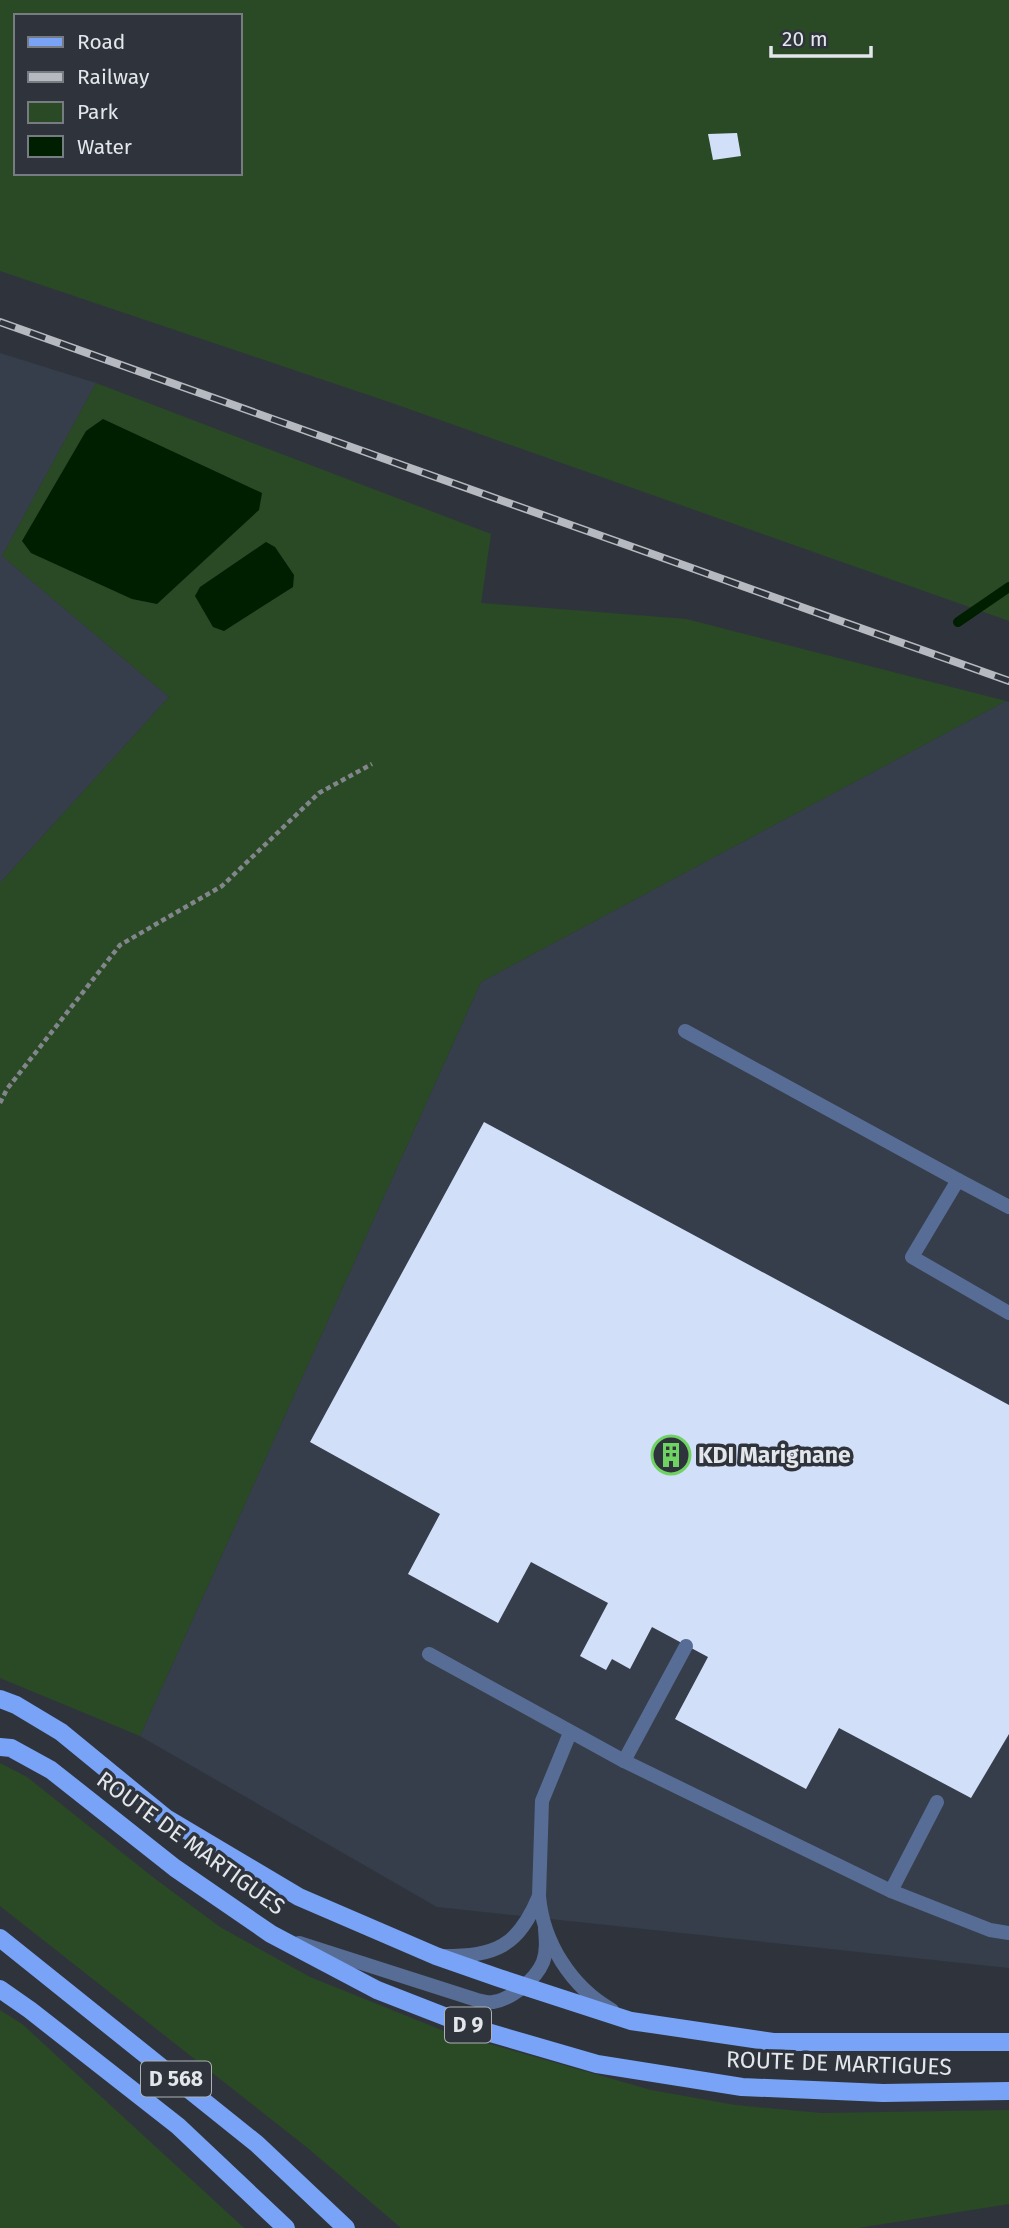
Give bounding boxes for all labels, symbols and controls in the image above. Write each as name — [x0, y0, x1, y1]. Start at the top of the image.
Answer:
legend — [14, 14, 242, 175]
scale bar — [771, 14, 871, 58]
text: 20 m — [782, 26, 828, 52]
text: Road — [77, 29, 125, 55]
text: Railway — [77, 64, 150, 90]
text: Park — [77, 99, 119, 125]
text: Water — [77, 134, 132, 160]
building icon: KDI Marignane — [650, 1434, 692, 1476]
place label: KDI Marignane — [698, 1441, 851, 1469]
street label: ROUTE DE MARTIGUES — [91, 1765, 291, 1921]
road number: D 9 — [445, 2008, 491, 2042]
street label: ROUTE DE MARTIGUES — [726, 2045, 952, 2081]
road number: D 568 — [141, 2062, 211, 2096]

